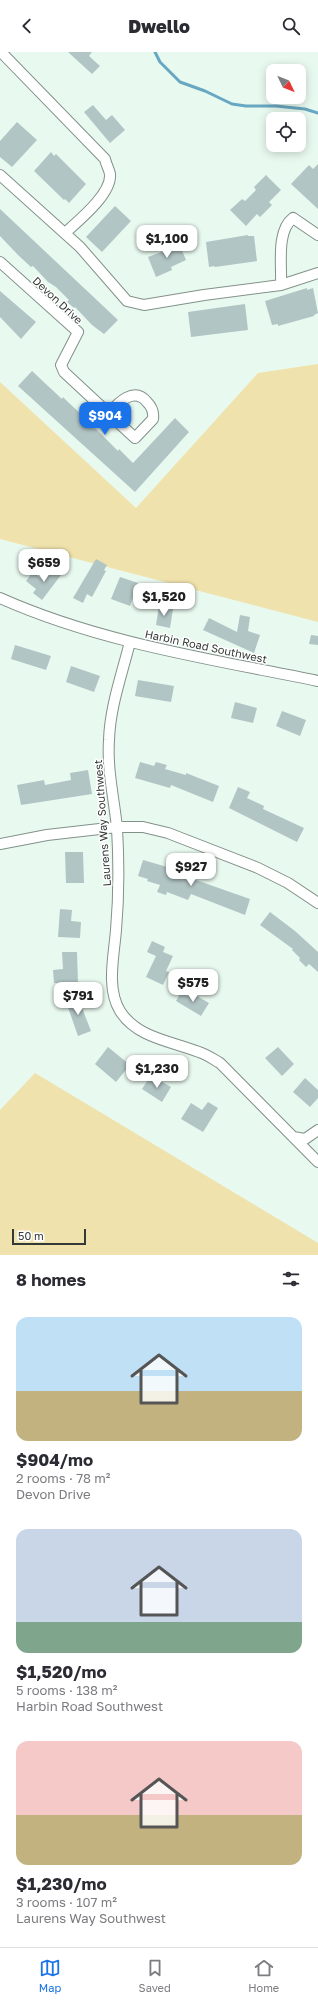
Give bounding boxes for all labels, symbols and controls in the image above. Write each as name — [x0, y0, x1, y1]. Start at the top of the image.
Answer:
icon: back — [16, 15, 38, 37]
text: Dwello — [128, 15, 190, 37]
icon: search — [280, 15, 302, 37]
north arrow — [266, 64, 306, 104]
map controls — [266, 64, 306, 152]
button: locate — [266, 112, 306, 152]
pin: $1,100 — [134, 225, 200, 259]
text: $1,100 — [145, 230, 189, 246]
street label: Devon Drive — [30, 274, 86, 326]
pin: $904 — [81, 402, 129, 436]
text: $904 — [88, 407, 122, 423]
pin: $659 — [20, 549, 68, 583]
text: $659 — [27, 554, 61, 570]
pin: $1,520 — [131, 583, 197, 617]
text: $1,520 — [142, 588, 186, 604]
street label: Harbin Road Southwest — [144, 627, 268, 665]
street label: Laurens Way Southwest — [91, 759, 113, 887]
pin: $927 — [167, 853, 215, 887]
text: $927 — [175, 858, 207, 874]
pin: $575 — [169, 969, 217, 1003]
text: $575 — [177, 974, 209, 990]
pin: $791 — [54, 982, 102, 1016]
text: $791 — [63, 987, 93, 1003]
pin: $1,230 — [124, 1055, 190, 1089]
text: $1,230 — [135, 1060, 179, 1076]
scale bar — [12, 1227, 86, 1246]
text: 50 m — [18, 1229, 44, 1242]
icon: filters — [280, 1268, 302, 1290]
text: 8 homes — [16, 1269, 86, 1290]
icon: home — [123, 1343, 195, 1415]
text: $904/mo — [16, 1449, 93, 1470]
text: 2 rooms · 78 m² — [16, 1470, 110, 1486]
text: Devon Drive — [16, 1486, 91, 1502]
icon: home — [123, 1555, 195, 1627]
text: $1,520/mo — [16, 1661, 107, 1682]
text: 5 rooms · 138 m² — [16, 1682, 117, 1698]
text: Harbin Road Southwest — [16, 1698, 163, 1714]
icon: home — [123, 1767, 195, 1839]
text: $1,230/mo — [16, 1873, 107, 1894]
text: 3 rooms · 107 m² — [16, 1894, 117, 1910]
text: Laurens Way Southwest — [16, 1910, 166, 1926]
tab: Map — [39, 1957, 61, 1994]
tab: Saved — [139, 1957, 171, 1994]
tab: Home — [248, 1957, 279, 1994]

